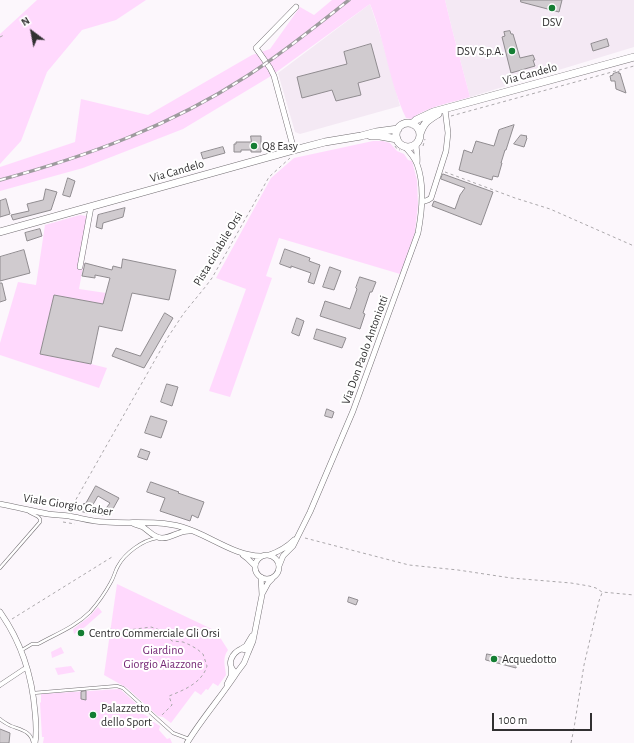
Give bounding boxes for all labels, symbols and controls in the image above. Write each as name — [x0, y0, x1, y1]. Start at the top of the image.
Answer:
marker: DSV — [547, 3, 557, 13]
north arrow — [12, 12, 52, 52]
text: N — [19, 15, 32, 28]
place label: DSV — [542, 15, 562, 29]
place label: DSV S.p.A. — [457, 44, 504, 58]
marker: DSV S.p.A. — [507, 46, 517, 56]
street label: Via Candelo — [501, 60, 559, 88]
place label: Q8 Easy — [262, 139, 298, 153]
marker: Q8 Easy — [249, 141, 259, 151]
street label: Via Candelo — [148, 156, 206, 186]
street label: Pista ciclabile Orsi — [190, 209, 246, 289]
street label: Via Don Paolo Antoniotti — [339, 293, 391, 407]
street label: Viale Giorgio Gaber — [22, 491, 114, 519]
place label: Centro Commerciale Gli Orsi — [89, 626, 220, 640]
marker: Centro Commerciale Gli Orsi — [76, 628, 86, 638]
park label: Giardino Giorgio Aiazzone — [124, 643, 202, 671]
place label: Acquedotto — [502, 652, 557, 666]
marker: Acquedotto — [489, 654, 499, 664]
place label: Palazzetto dello Sport — [101, 701, 152, 729]
scale bar — [494, 705, 594, 731]
marker: Palazzetto dello Sport — [88, 710, 98, 720]
text: 100 m — [499, 714, 527, 726]

